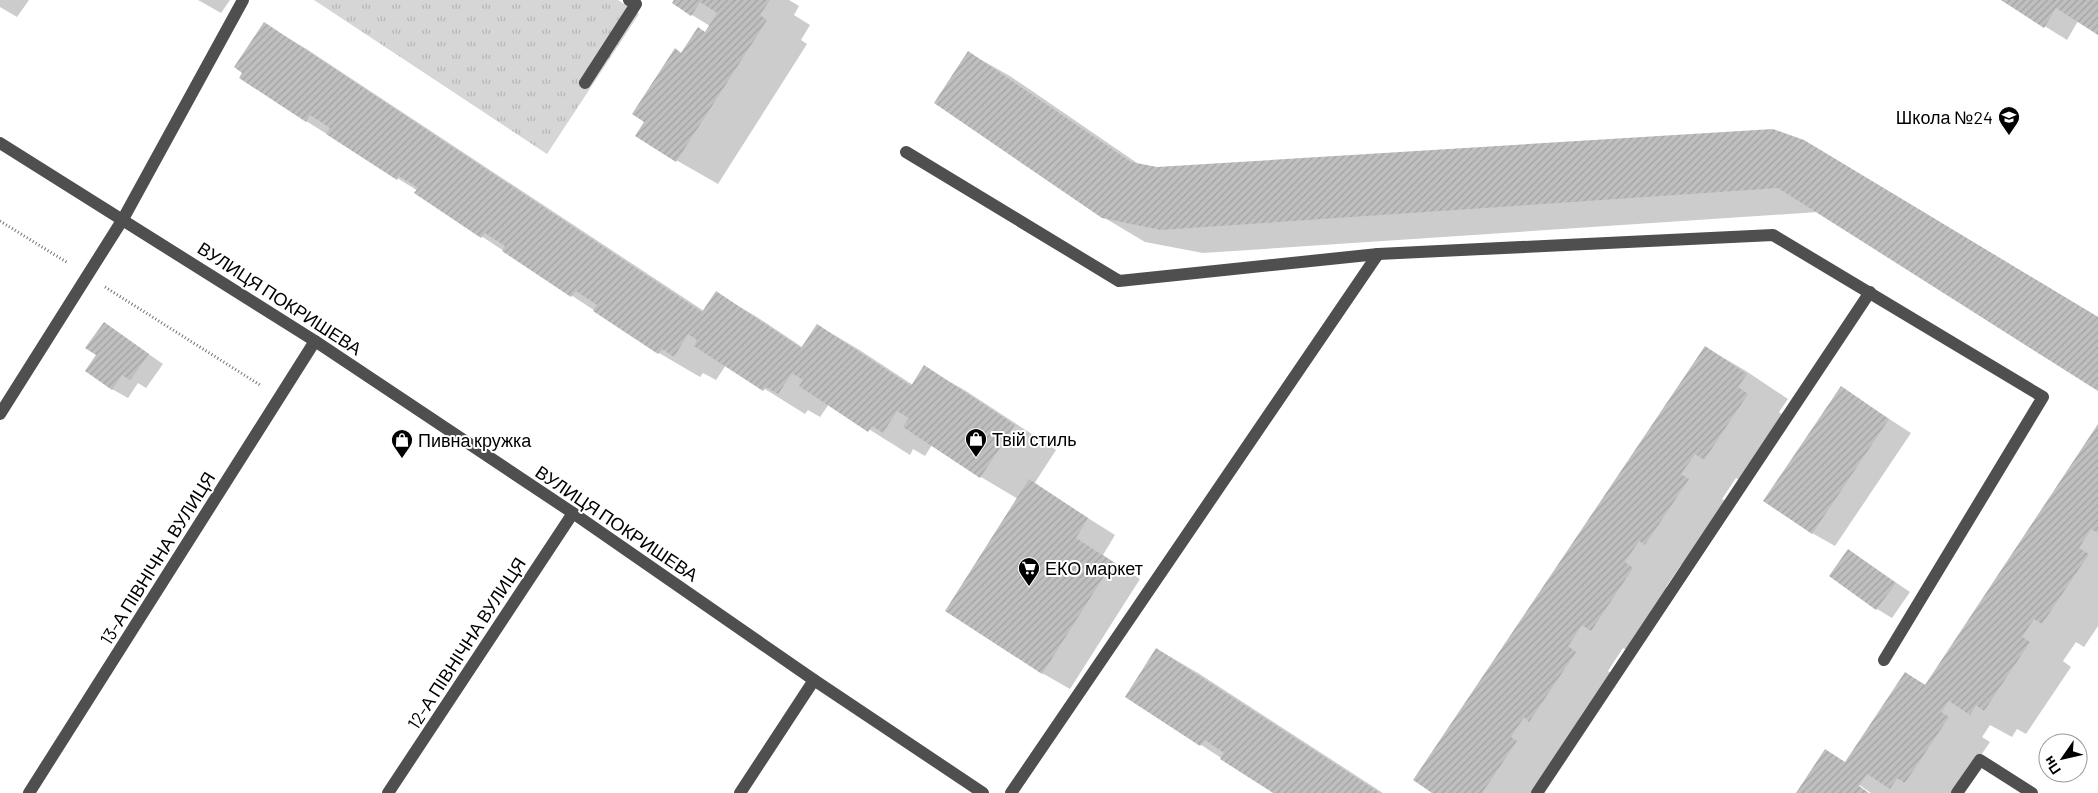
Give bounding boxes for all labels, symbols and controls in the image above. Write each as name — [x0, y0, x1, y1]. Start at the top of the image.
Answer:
school or university icon: Школа №24 — [1997, 105, 2021, 136]
place label: Школа №24 — [1896, 106, 1993, 128]
street label: ВУЛИЦЯ ПОКРИШЕВА — [194, 237, 366, 359]
shop icon: Твій стиль — [964, 427, 988, 458]
shop icon: Пивна кружка — [390, 428, 414, 459]
place label: Твій стиль — [992, 428, 1077, 450]
place label: Пивна кружка — [418, 429, 532, 451]
street label: ВУЛИЦЯ ПОКРИШЕВА — [532, 460, 702, 586]
street label: 13-А ПІВНІЧНА ВУЛИЦЯ — [95, 467, 219, 649]
street label: 12-А ПІВНІЧНА ВУЛИЦЯ — [402, 553, 530, 733]
supermarket icon: ЕКО маркет — [1017, 556, 1041, 587]
place label: ЕКО маркет — [1045, 557, 1143, 579]
north arrow — [2038, 733, 2088, 783]
text: Пн — [2040, 753, 2064, 778]

